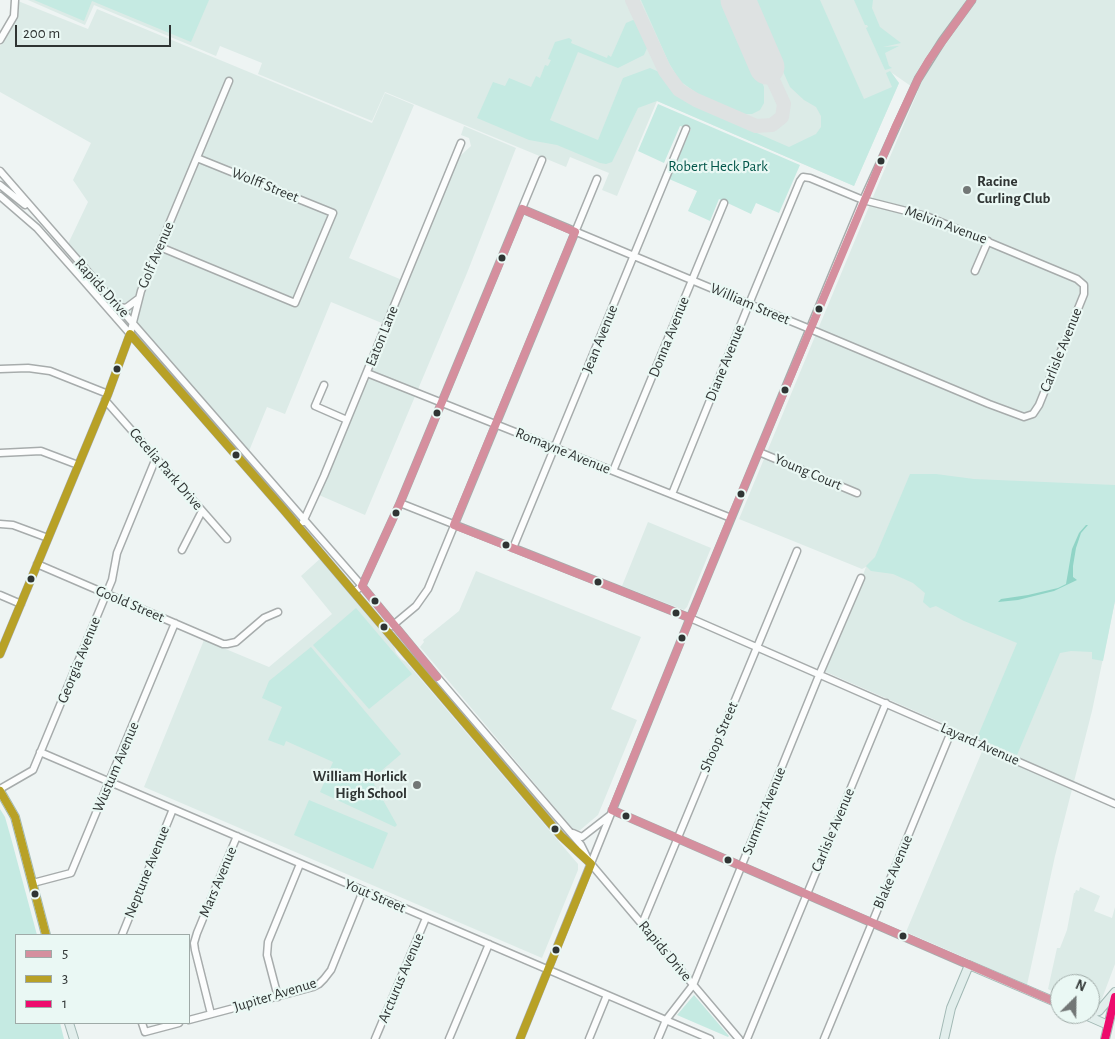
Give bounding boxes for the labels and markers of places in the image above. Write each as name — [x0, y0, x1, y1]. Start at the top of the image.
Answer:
unlabelled marker — [876, 156, 886, 166]
place label: Racine Curling Club — [977, 172, 1050, 207]
marker: Racine Curling Club — [961, 184, 973, 196]
unlabelled marker — [497, 253, 507, 263]
unlabelled marker — [814, 304, 824, 314]
unlabelled marker — [112, 364, 122, 374]
unlabelled marker — [780, 385, 790, 395]
unlabelled marker — [432, 408, 442, 418]
unlabelled marker — [231, 450, 241, 460]
unlabelled marker — [736, 489, 746, 499]
unlabelled marker — [391, 508, 401, 518]
unlabelled marker — [501, 540, 511, 550]
unlabelled marker — [26, 574, 36, 584]
unlabelled marker — [593, 577, 603, 587]
unlabelled marker — [370, 596, 380, 606]
unlabelled marker — [671, 608, 681, 618]
unlabelled marker — [379, 622, 389, 632]
unlabelled marker — [677, 633, 687, 643]
place label: William Horlick High School — [313, 767, 407, 802]
marker: William Horlick High School — [411, 779, 423, 791]
unlabelled marker — [621, 811, 631, 821]
unlabelled marker — [550, 824, 560, 834]
unlabelled marker — [723, 855, 733, 865]
unlabelled marker — [30, 889, 40, 899]
unlabelled marker — [898, 931, 908, 941]
unlabelled marker — [551, 945, 561, 955]

